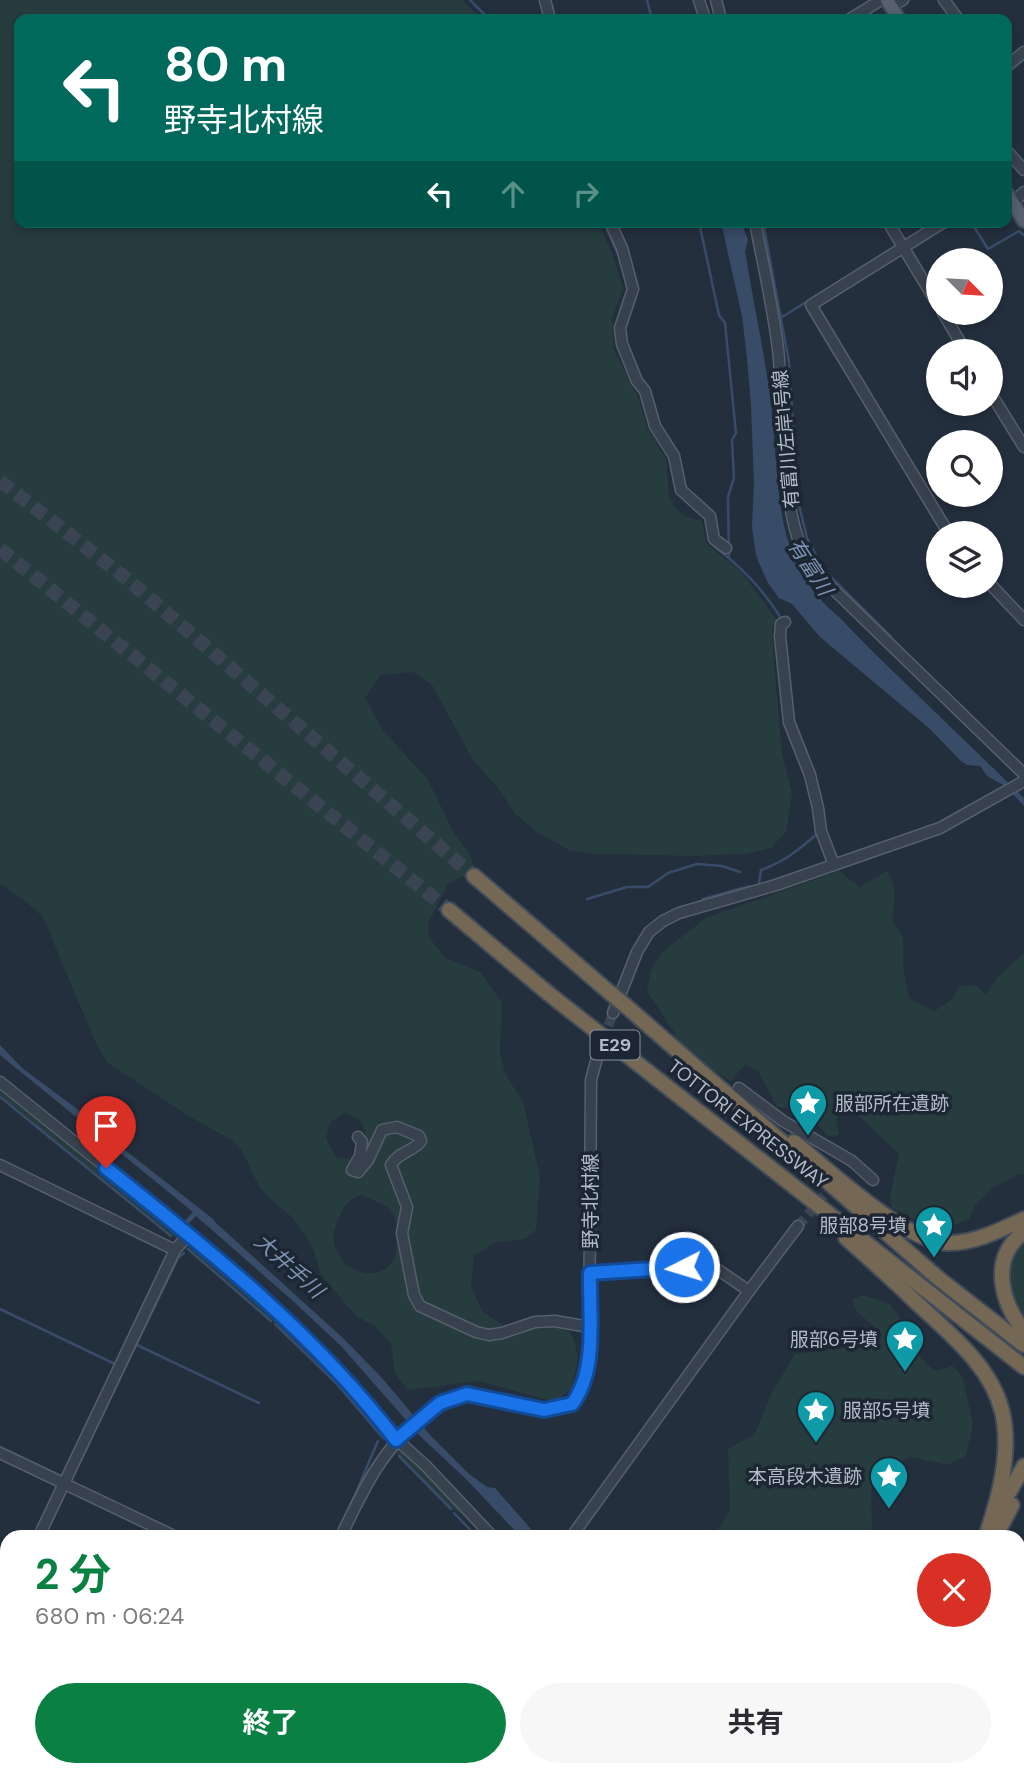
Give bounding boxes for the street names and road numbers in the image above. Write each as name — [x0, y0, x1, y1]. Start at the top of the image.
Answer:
street label: 有富川左岸1号線 — [767, 369, 805, 509]
road number: E29 — [590, 1030, 640, 1060]
street label: TOTTORI EXPRESSWAY — [663, 1054, 833, 1194]
street label: 野寺北村線 — [578, 1153, 603, 1249]

